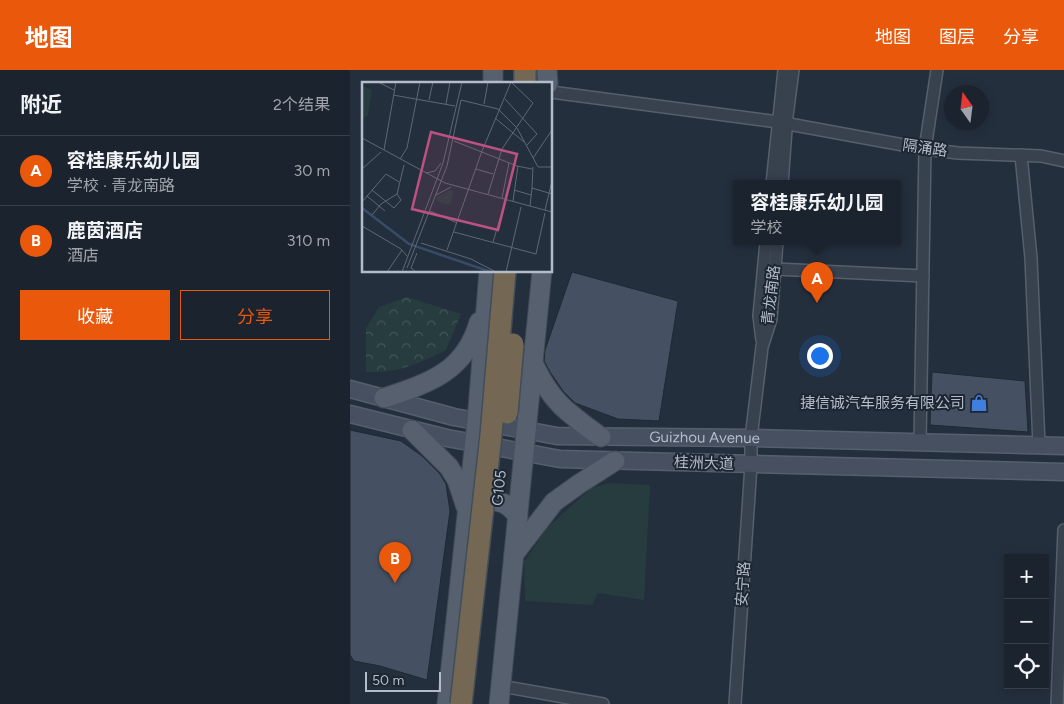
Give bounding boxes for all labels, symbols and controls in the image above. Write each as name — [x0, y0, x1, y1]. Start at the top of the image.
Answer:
text: 地图 — [25, 23, 73, 52]
text: 地图 — [875, 26, 911, 48]
text: 图层 — [939, 26, 975, 48]
text: 分享 — [1003, 26, 1039, 48]
inset map — [362, 82, 552, 272]
north arrow — [944, 85, 989, 130]
text: 附近 — [20, 92, 62, 117]
text: 2个结果 — [273, 95, 330, 114]
street label: 隔涌路 — [901, 136, 949, 160]
text: 容桂康乐幼儿园 — [67, 149, 200, 172]
text: A — [30, 161, 42, 180]
text: 30 m — [293, 161, 330, 180]
text: 学校 · 青龙南路 — [67, 176, 175, 195]
popup — [733, 180, 901, 245]
text: 容桂康乐幼儿园 — [750, 191, 884, 214]
text: 学校 — [750, 218, 783, 237]
text: 鹿茵酒店 — [67, 219, 143, 242]
text: B — [31, 231, 41, 250]
text: 310 m — [287, 231, 330, 250]
text: 酒店 — [67, 246, 99, 265]
pin: A — [801, 262, 833, 303]
street label: 青龙南路 — [758, 264, 784, 326]
button: 收藏 — [20, 290, 170, 340]
button: 分享 — [180, 290, 330, 340]
your location — [807, 343, 833, 369]
shop icon: 捷信诚汽车服务有限公司 — [969, 393, 989, 413]
place label: 捷信诚汽车服务有限公司 — [800, 394, 965, 412]
street label: Guizhou Avenue — [649, 428, 760, 447]
street label: 桂洲大道 — [674, 453, 734, 473]
street label: G105 — [488, 469, 510, 507]
pin: B — [379, 542, 411, 583]
map controls — [1004, 554, 1049, 689]
button: + — [1004, 554, 1049, 599]
street label: 安宁路 — [732, 561, 754, 607]
button: − — [1004, 599, 1049, 644]
button: locate — [1004, 644, 1049, 689]
scale bar — [365, 669, 441, 692]
text: 50 m — [372, 672, 404, 689]

